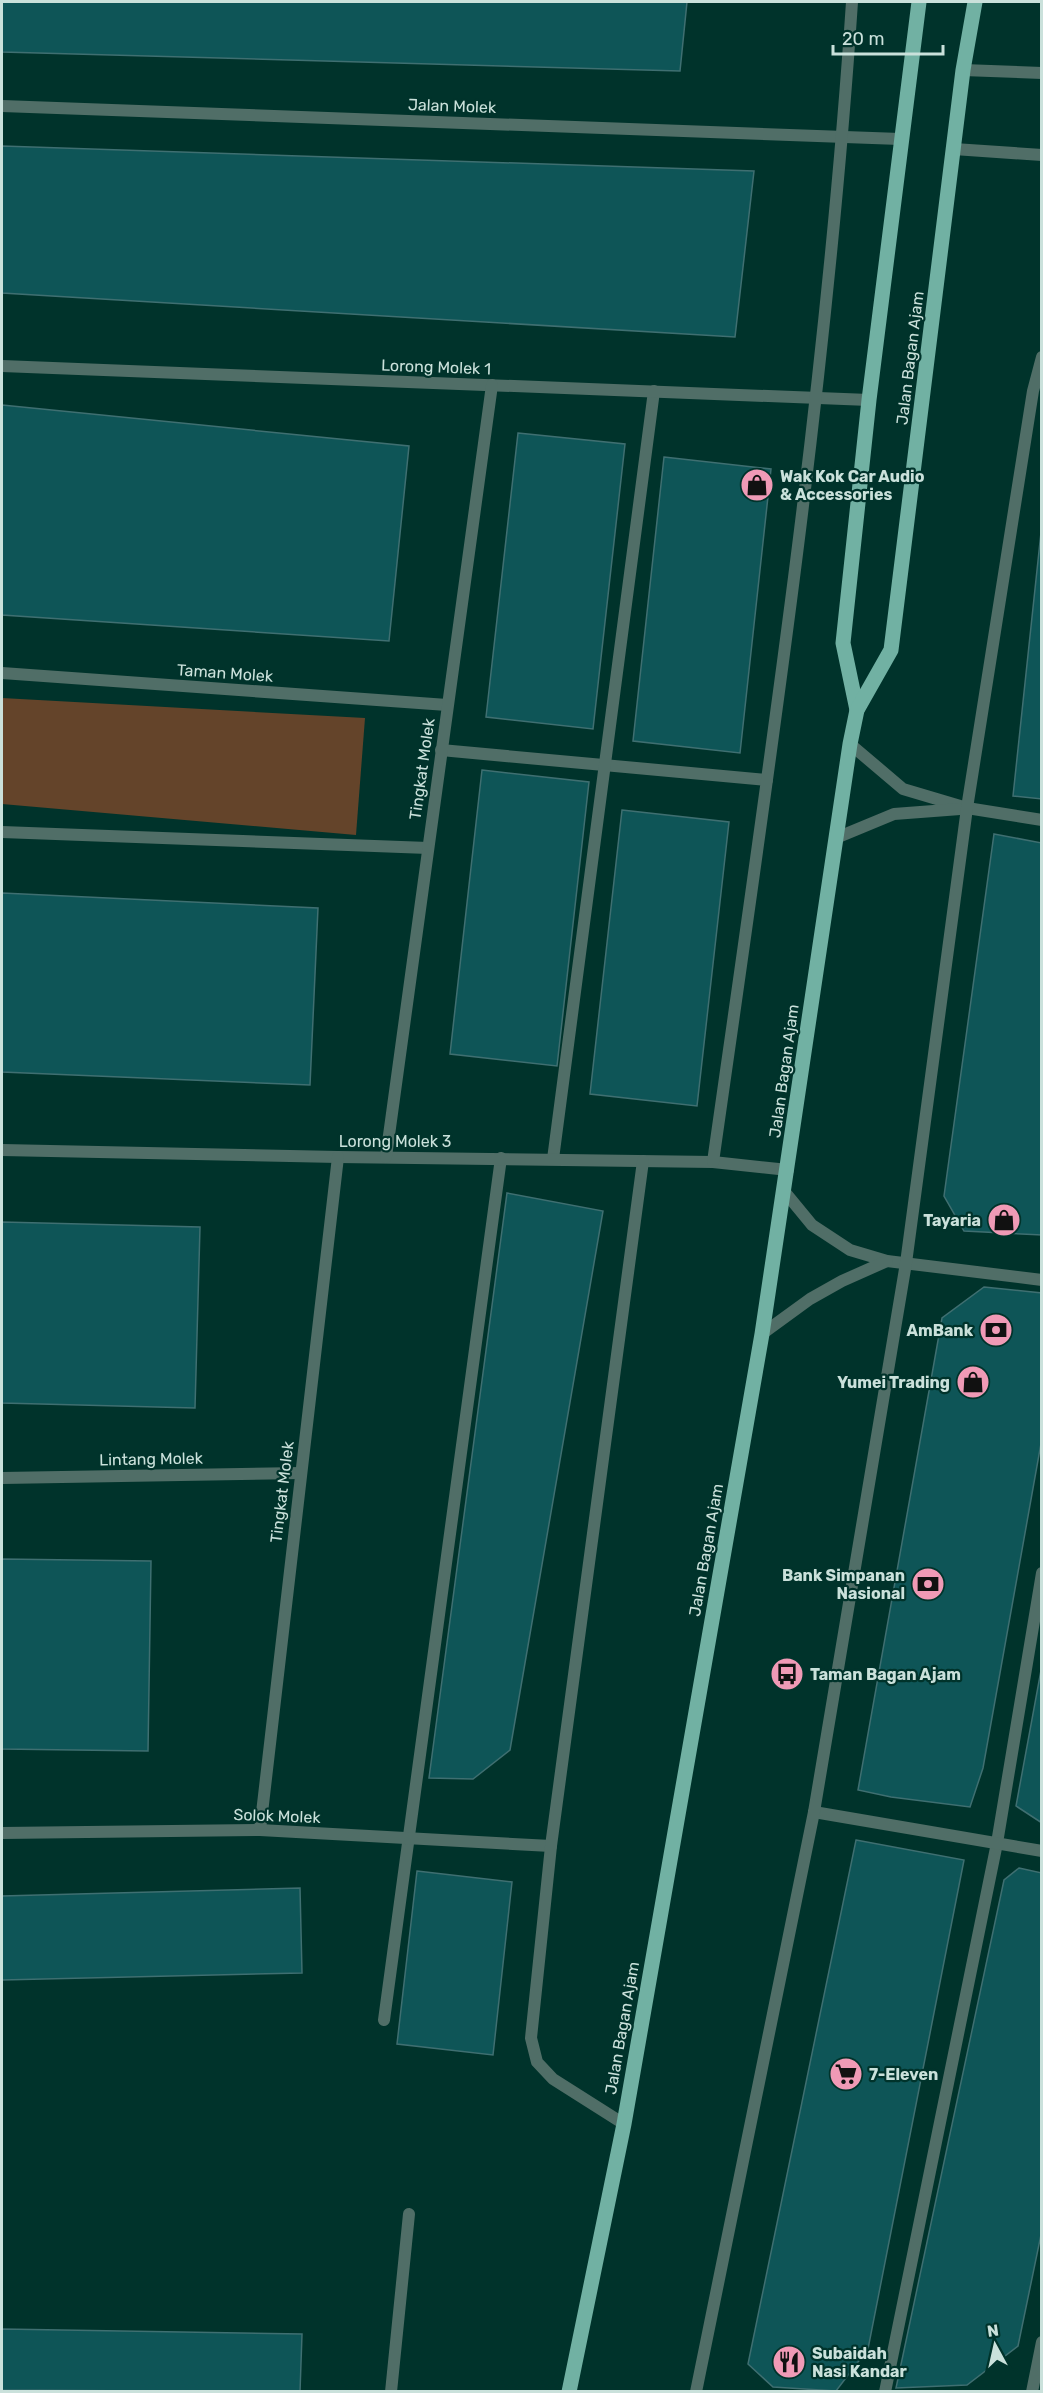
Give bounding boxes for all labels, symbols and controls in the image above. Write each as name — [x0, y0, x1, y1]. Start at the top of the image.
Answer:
scale bar — [833, 18, 942, 56]
text: 20 m — [842, 28, 884, 50]
street label: Jalan Molek — [408, 95, 497, 117]
street label: Jalan Bagan Ajam — [892, 290, 928, 426]
street label: Lorong Molek 1 — [381, 356, 491, 378]
shop icon: Wak Kok Car Audio & Accessories — [739, 467, 775, 503]
place label: Wak Kok Car Audio & Accessories — [780, 467, 925, 504]
street label: Taman Molek — [176, 660, 274, 686]
street label: Tingkat Molek — [405, 716, 439, 821]
street label: Jalan Bagan Ajam — [765, 1003, 803, 1139]
street label: Lorong Molek 3 — [339, 1132, 451, 1151]
shop icon: Tayaria — [986, 1202, 1022, 1238]
place label: Tayaria — [923, 1211, 981, 1230]
bank icon: AmBank — [978, 1312, 1014, 1348]
place label: AmBank — [907, 1321, 974, 1340]
shop icon: Yumei Trading — [955, 1364, 991, 1400]
place label: Yumei Trading — [837, 1373, 950, 1392]
street label: Tingkat Molek — [266, 1439, 298, 1544]
street label: Lintang Molek — [99, 1449, 204, 1469]
street label: Jalan Bagan Ajam — [685, 1482, 727, 1618]
place label: Bank Simpanan Nasional — [782, 1566, 905, 1603]
bank icon: Bank Simpanan Nasional — [910, 1566, 946, 1602]
bus stop icon: Taman Bagan Ajam — [769, 1656, 805, 1692]
place label: Taman Bagan Ajam — [810, 1665, 961, 1684]
street label: Solok Molek — [233, 1805, 322, 1827]
street label: Jalan Bagan Ajam — [601, 1960, 643, 2096]
supermarket icon: 7-Eleven — [828, 2056, 864, 2092]
place label: 7-Eleven — [869, 2065, 938, 2084]
north arrow — [965, 2315, 1025, 2375]
text: N — [986, 2320, 1000, 2341]
restaurant icon: Subaidah Nasi Kandar — [771, 2344, 807, 2380]
place label: Subaidah Nasi Kandar — [812, 2344, 908, 2381]

